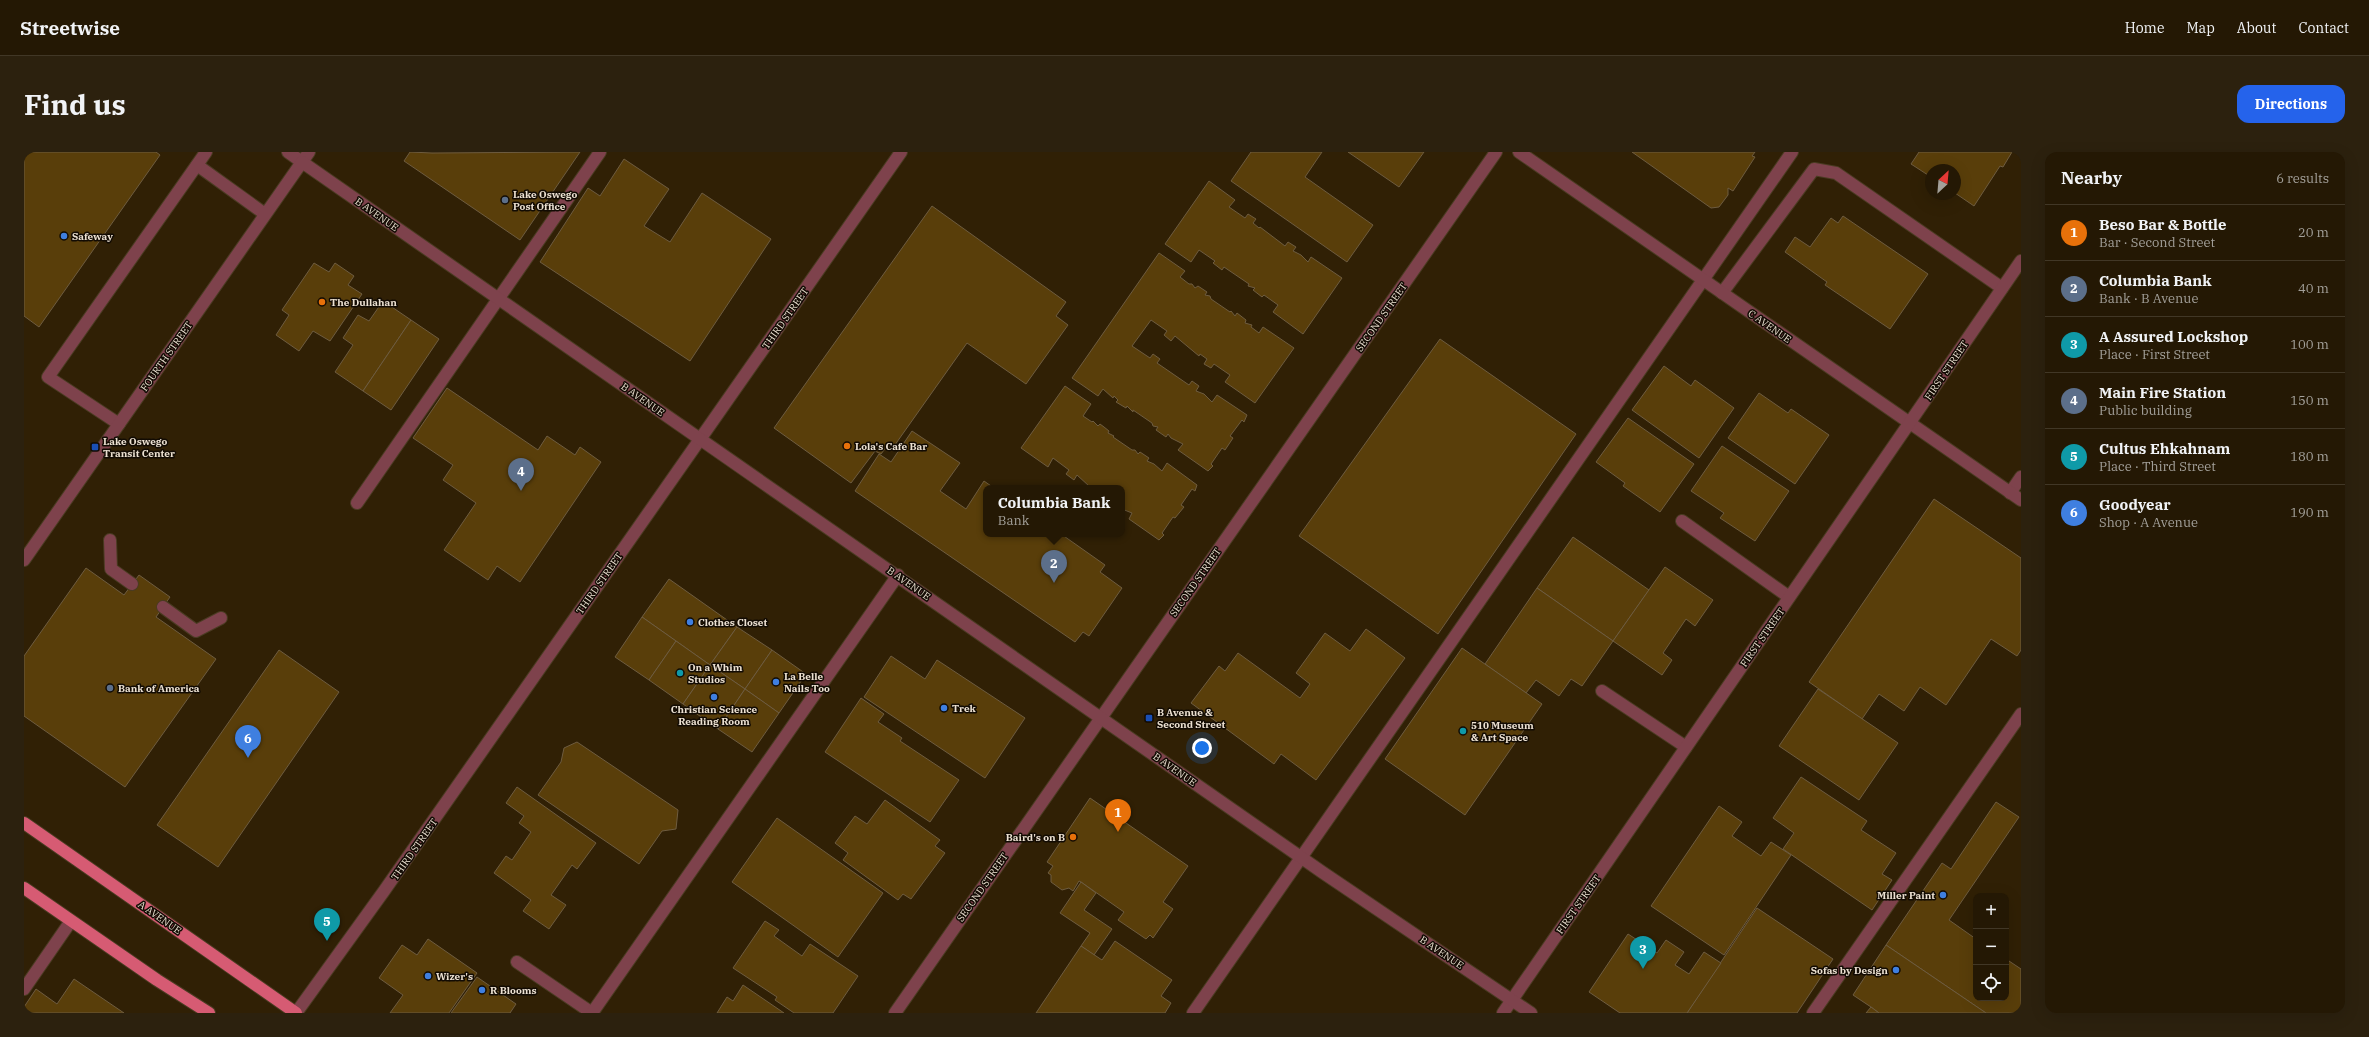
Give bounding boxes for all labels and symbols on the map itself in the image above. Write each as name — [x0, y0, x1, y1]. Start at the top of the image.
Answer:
north arrow — [1925, 164, 1961, 200]
place label: Lake Oswego Post Office — [513, 188, 577, 213]
street label: B AVENUE — [353, 195, 401, 234]
marker: Lake Oswego Post Office — [500, 195, 510, 205]
place label: Safeway — [72, 230, 113, 243]
marker: Safeway — [59, 231, 69, 241]
street label: SECOND STREET — [1353, 280, 1410, 354]
street label: THIRD STREET — [759, 285, 812, 352]
place label: The Dullahan — [330, 296, 397, 309]
marker: The Dullahan — [317, 297, 327, 307]
street label: C AVENUE — [1746, 307, 1794, 346]
street label: FOURTH STREET — [138, 319, 196, 394]
street label: FIRST STREET — [1922, 338, 1971, 403]
street label: B AVENUE — [619, 380, 667, 419]
place label: Lake Oswego Transit Center — [103, 435, 175, 460]
place label: Lola's Cafe Bar — [855, 440, 927, 453]
marker: Lola's Cafe Bar — [842, 441, 852, 451]
marker: Lake Oswego Transit Center — [90, 442, 100, 452]
pin: 4 — [508, 458, 534, 491]
street label: SECOND STREET — [1167, 545, 1224, 619]
street label: THIRD STREET — [573, 550, 626, 617]
pin: 2 — [1041, 550, 1067, 583]
street label: B AVENUE — [885, 564, 933, 603]
street label: FIRST STREET — [1737, 605, 1788, 669]
place label: Clothes Closet — [698, 616, 767, 629]
marker: Clothes Closet — [685, 617, 695, 627]
place label: On a Whim Studios — [688, 661, 743, 686]
marker: On a Whim Studios — [675, 668, 685, 678]
place label: La Belle Nails Too — [784, 670, 830, 695]
marker: La Belle Nails Too — [771, 677, 781, 687]
place label: Bank of America — [118, 682, 200, 695]
marker: Bank of America — [105, 683, 115, 693]
marker: Christian Science Reading Room — [709, 692, 719, 702]
place label: Trek — [952, 702, 977, 715]
place label: Christian Science Reading Room — [671, 703, 758, 728]
marker: Trek — [939, 703, 949, 713]
place label: B Avenue & Second Street — [1157, 706, 1226, 731]
marker: B Avenue & Second Street — [1144, 713, 1154, 723]
place label: 510 Museum & Art Space — [1471, 719, 1534, 744]
pin: 6 — [235, 725, 261, 758]
marker: 510 Museum & Art Space — [1458, 726, 1468, 736]
your location — [1192, 738, 1212, 758]
street label: B AVENUE — [1151, 750, 1199, 789]
pin: 1 — [1105, 799, 1131, 832]
street label: THIRD STREET — [388, 816, 441, 883]
place label: Baird's on B — [1006, 831, 1065, 844]
marker: Baird's on B — [1068, 832, 1078, 842]
street label: SECOND STREET — [954, 850, 1011, 924]
street label: FIRST STREET — [1553, 872, 1604, 936]
place label: Miller Paint — [1877, 889, 1935, 902]
marker: Miller Paint — [1938, 890, 1948, 900]
street label: A AVENUE — [135, 898, 184, 937]
pin: 5 — [314, 908, 340, 941]
street label: B AVENUE — [1417, 933, 1466, 972]
pin: 3 — [1630, 936, 1656, 969]
place label: Sofas by Design — [1811, 964, 1888, 977]
marker: Sofas by Design — [1891, 965, 1901, 975]
place label: Wizer's — [436, 970, 473, 983]
marker: Wizer's — [423, 971, 433, 981]
place label: R Blooms — [490, 984, 537, 997]
marker: R Blooms — [477, 985, 487, 995]

